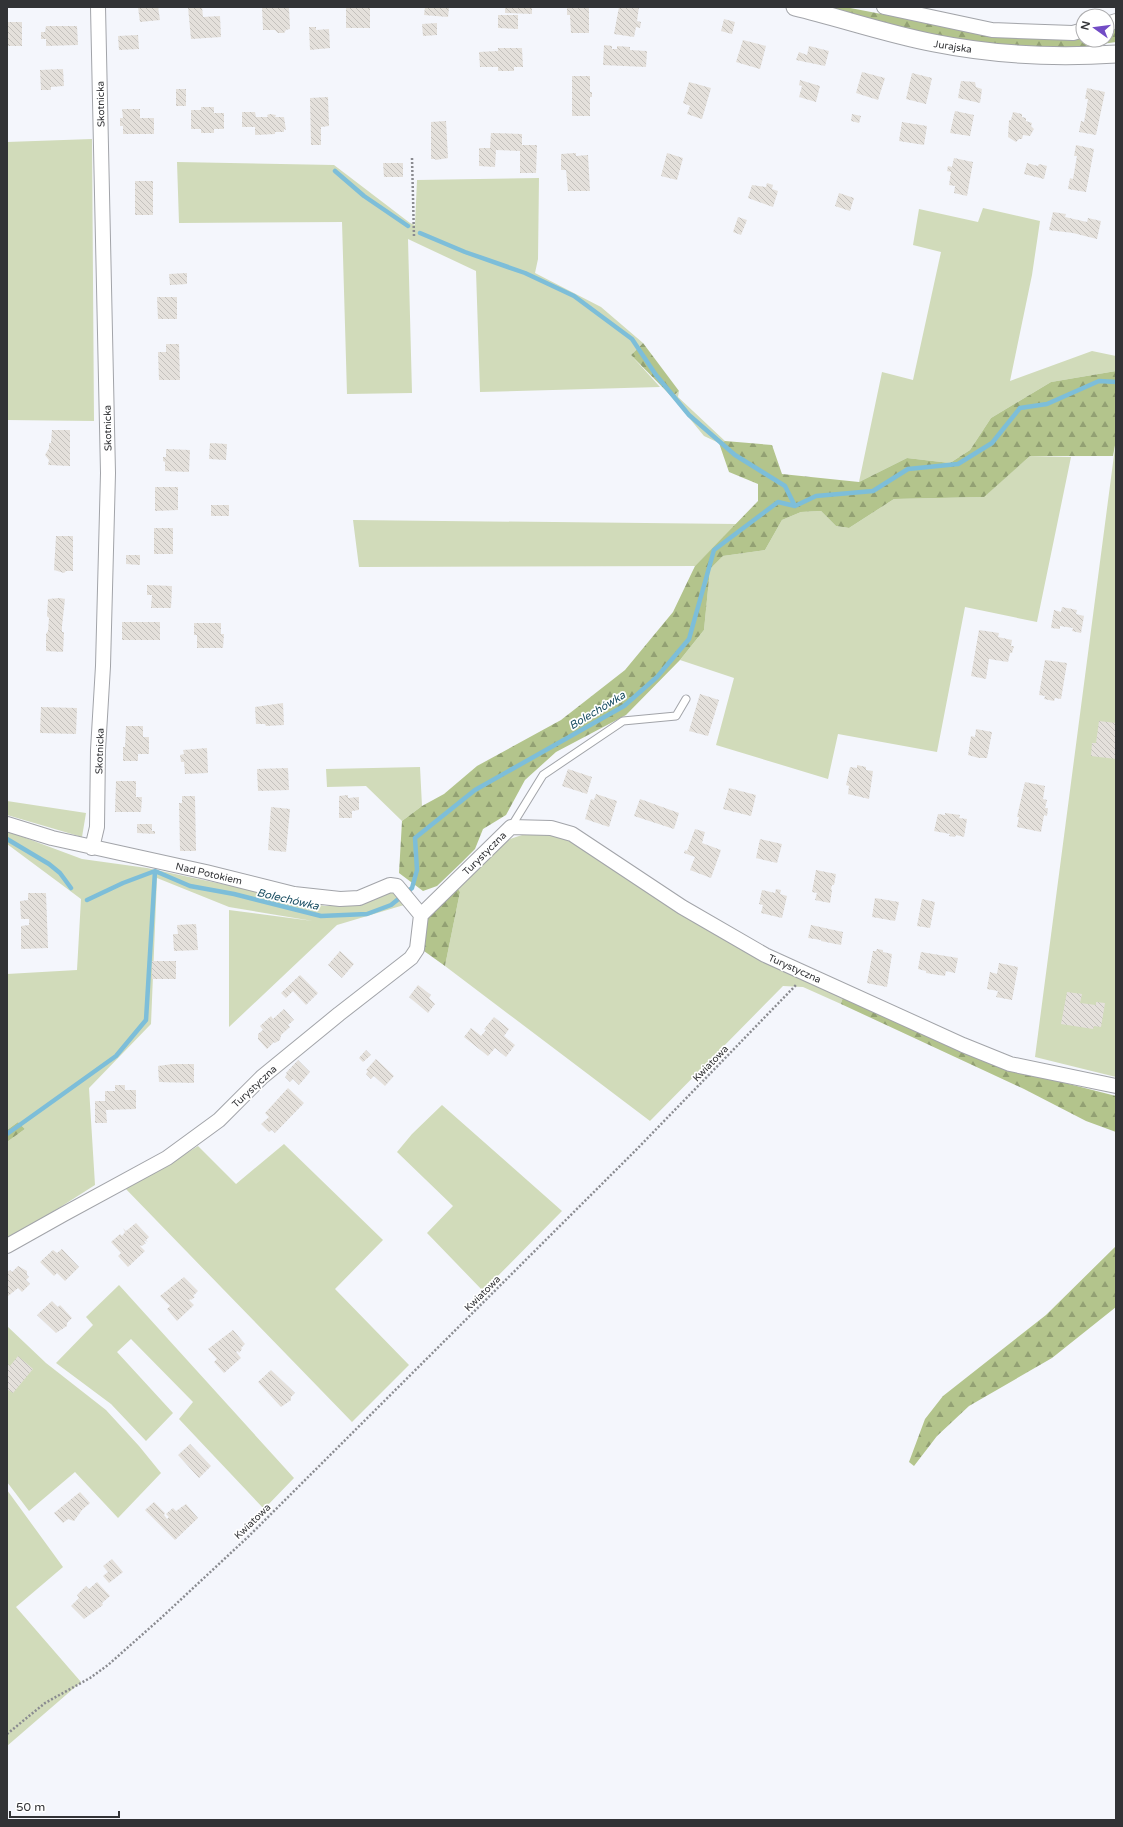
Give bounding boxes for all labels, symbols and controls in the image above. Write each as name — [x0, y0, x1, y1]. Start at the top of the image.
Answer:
north arrow — [1075, 8, 1115, 48]
text: N — [1078, 20, 1093, 32]
street label: Jurajska — [933, 38, 973, 56]
street label: Skotnicka — [95, 81, 107, 127]
street label: Skotnicka — [102, 405, 114, 451]
water label: Bolechówka — [567, 688, 628, 732]
street label: Skotnicka — [93, 728, 107, 774]
street label: Turystyczna — [460, 829, 509, 878]
street label: Nad Potokiem — [174, 861, 243, 887]
water label: Bolechówka — [256, 886, 321, 913]
street label: Turystyczna — [766, 952, 823, 986]
street label: Kwiatowa — [690, 1043, 731, 1084]
street label: Turystyczna — [230, 1063, 279, 1110]
street label: Kwiatowa — [462, 1273, 503, 1314]
street label: Kwiatowa — [232, 1501, 273, 1542]
scale bar — [10, 1793, 119, 1819]
text: 50 m — [16, 1800, 45, 1814]

